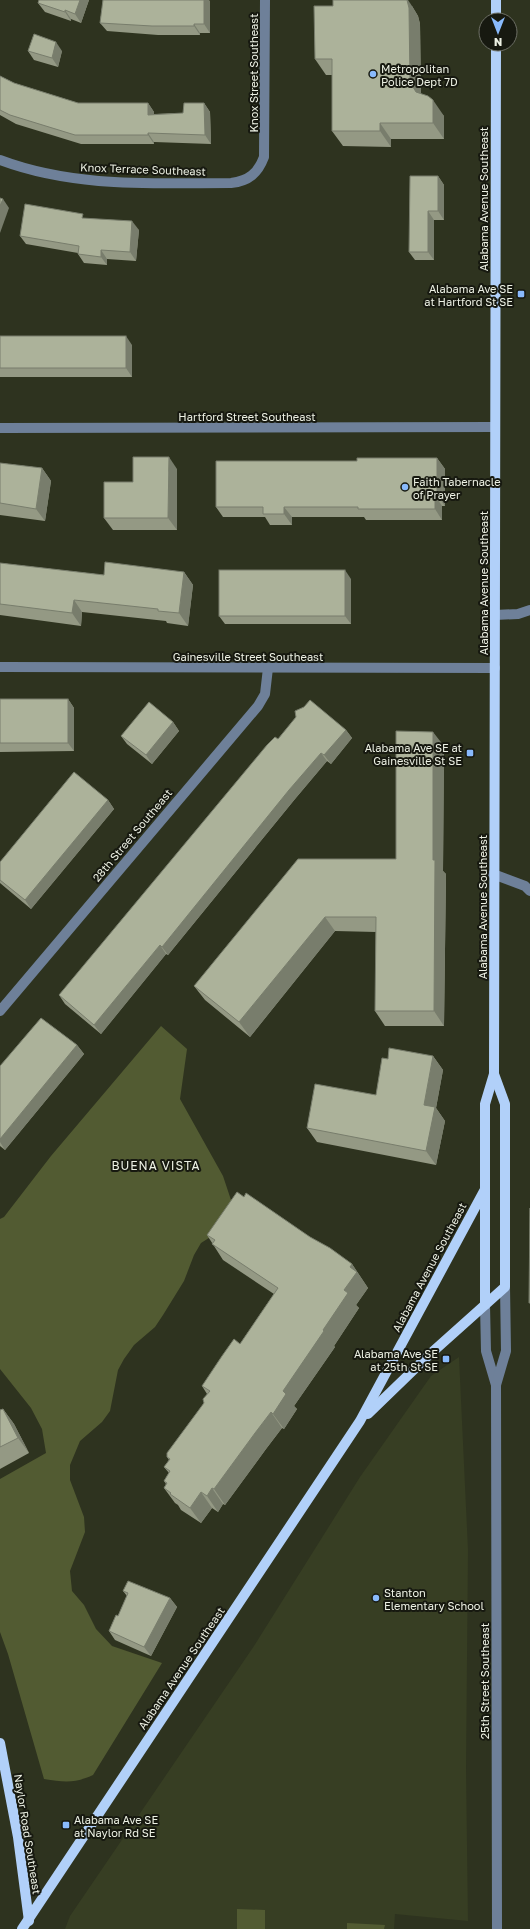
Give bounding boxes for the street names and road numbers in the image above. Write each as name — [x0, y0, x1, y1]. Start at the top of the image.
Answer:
street label: Knox Street Southeast — [247, 13, 260, 133]
street label: Alabama Avenue Southeast — [477, 127, 490, 271]
street label: Knox Terrace Southeast — [80, 160, 206, 178]
street label: Hartford Street Southeast — [178, 410, 316, 423]
street label: Alabama Avenue Southeast — [477, 511, 490, 655]
street label: Gainesville Street Southeast — [173, 650, 323, 663]
street label: 28th Street Southeast — [90, 786, 174, 884]
street label: Alabama Avenue Southeast — [476, 835, 489, 979]
street label: Alabama Avenue Southeast — [389, 1200, 469, 1334]
street label: Alabama Avenue Southeast — [135, 1604, 227, 1732]
street label: 25th Street Southeast — [478, 1623, 491, 1739]
street label: Naylor Road Southeast — [12, 1773, 44, 1895]

